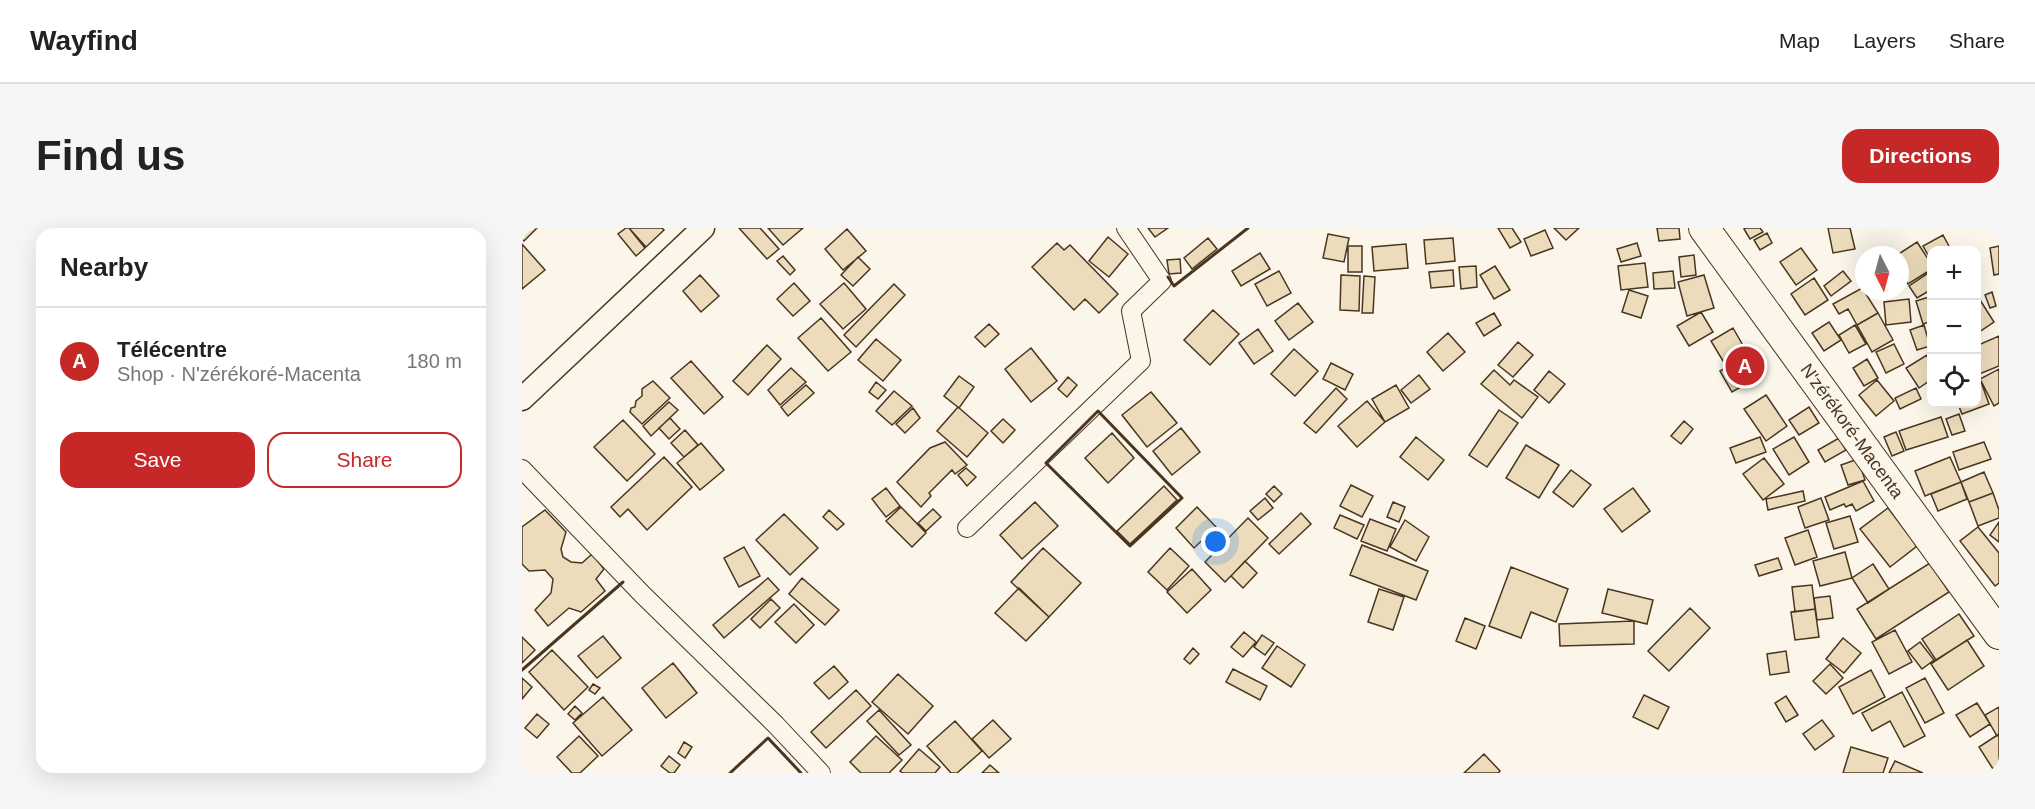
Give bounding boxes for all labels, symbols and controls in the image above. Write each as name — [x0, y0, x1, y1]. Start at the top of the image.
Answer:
text: Wayfind — [30, 25, 138, 56]
text: Map — [1779, 29, 1820, 52]
text: Layers — [1853, 29, 1916, 52]
text: Share — [1949, 29, 2005, 52]
button: Directions — [1842, 129, 1999, 183]
text: Find us — [36, 132, 185, 179]
north arrow — [1855, 246, 1909, 300]
map controls — [1927, 246, 1981, 408]
button: + — [1927, 246, 1981, 300]
text: Nearby — [60, 252, 148, 282]
button: − — [1927, 300, 1981, 354]
text: Télécentre — [117, 337, 227, 362]
pin: A — [1726, 344, 1764, 388]
text: A — [72, 350, 87, 372]
text: 180 m — [406, 350, 462, 372]
button: locate — [1927, 354, 1981, 408]
street label: N'zérékoré-Macenta — [1796, 360, 1908, 503]
text: Shop · N'zérékoré-Macenta — [117, 363, 361, 385]
button: Save — [60, 432, 255, 488]
button: Share — [267, 432, 462, 488]
your location — [1201, 527, 1230, 556]

